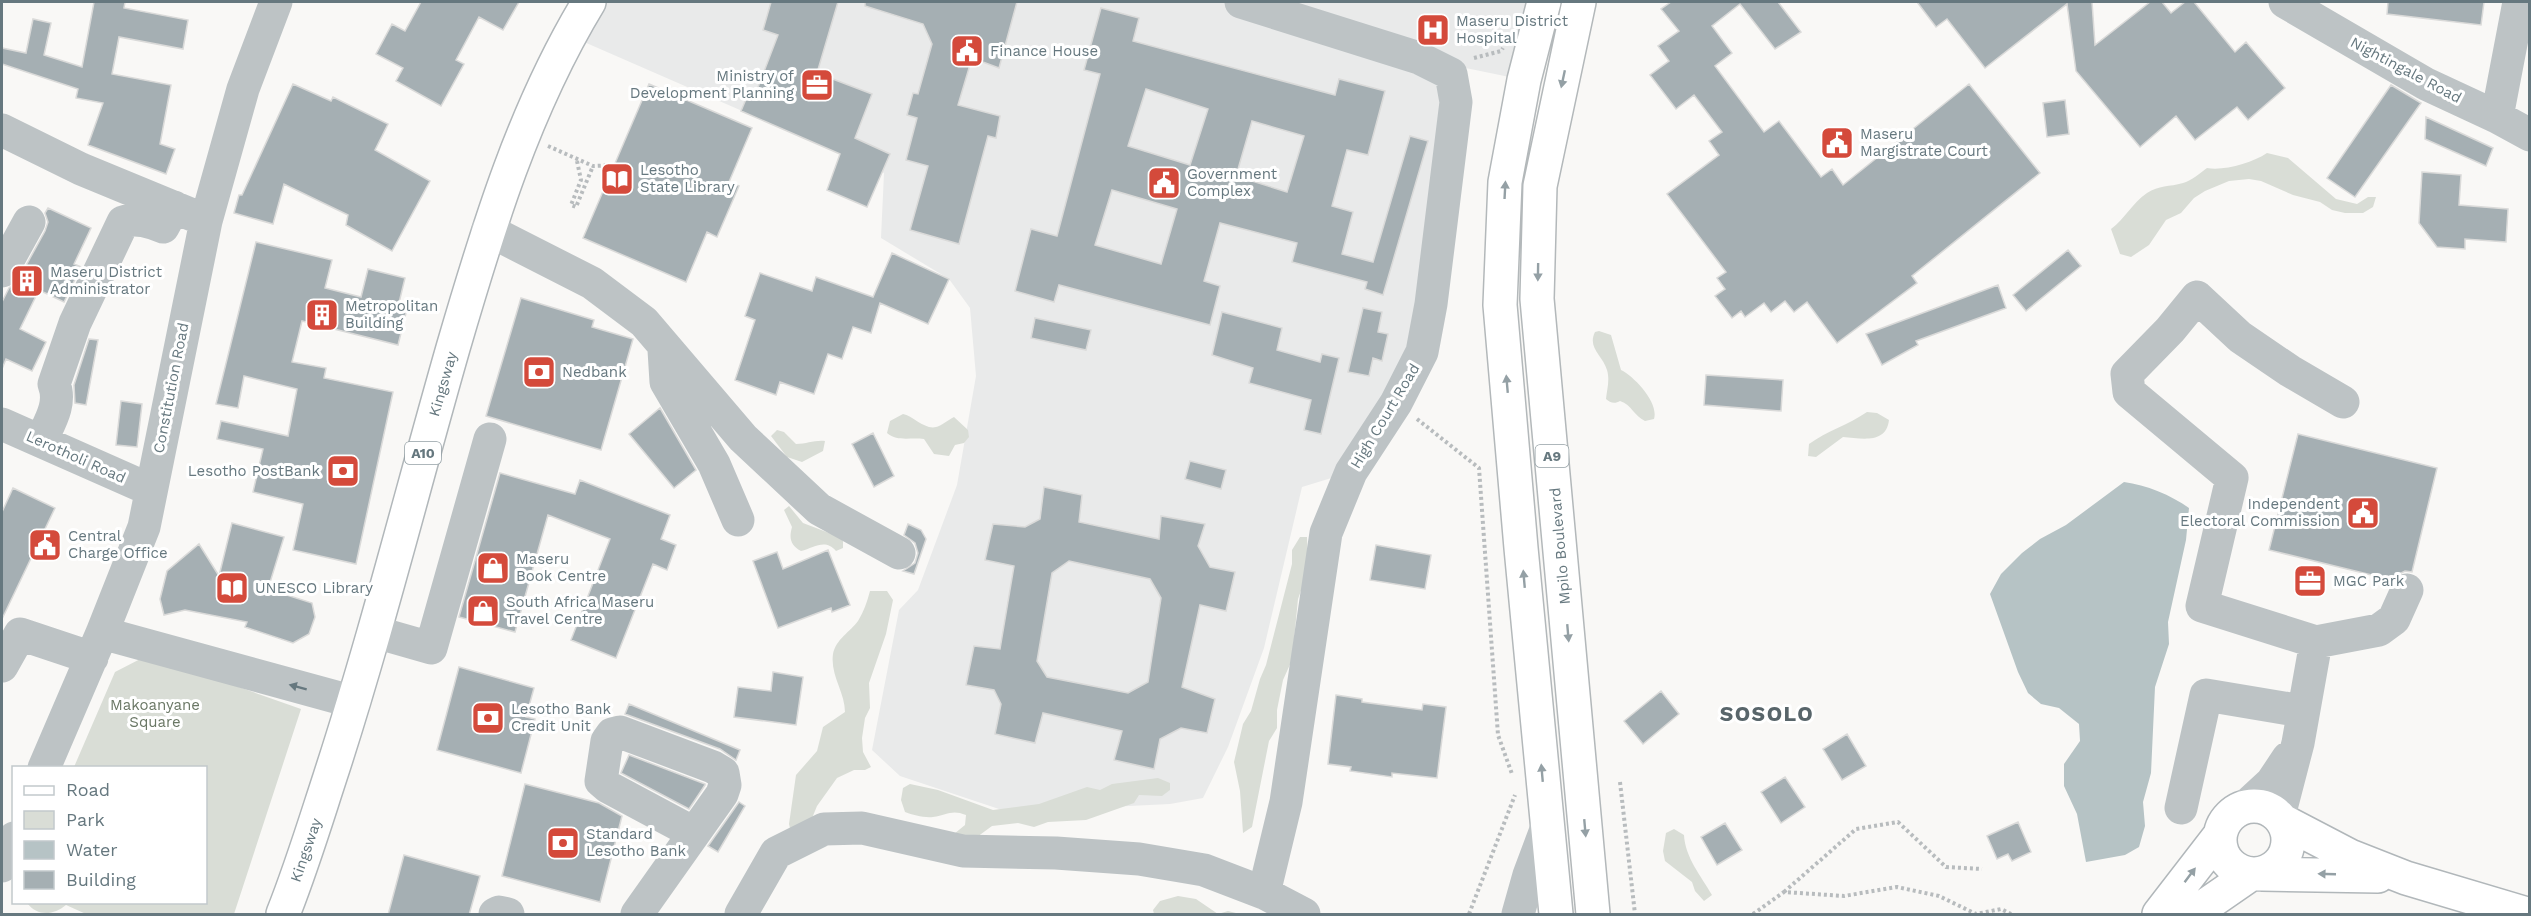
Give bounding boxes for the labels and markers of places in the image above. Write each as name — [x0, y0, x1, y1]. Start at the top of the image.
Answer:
hospital icon: Maseru District Hospital — [1415, 12, 1451, 48]
place label: Maseru District Hospital — [1456, 12, 1569, 47]
public building icon: Finance House — [949, 33, 985, 69]
place label: Finance House — [990, 42, 1098, 60]
place label: Ministry of Development Planning — [630, 67, 794, 102]
office icon: Ministry of Development Planning — [799, 67, 835, 103]
public building icon: Maseru Margistrate Court — [1819, 125, 1855, 161]
place label: Maseru Margistrate Court — [1860, 125, 1988, 160]
library icon: Lesotho State Library — [599, 161, 635, 197]
place label: Lesotho State Library — [640, 161, 735, 196]
public building icon: Government Complex — [1146, 165, 1182, 201]
place label: Government Complex — [1187, 165, 1278, 200]
building icon: Maseru District Administrator — [9, 263, 45, 299]
place label: Maseru District Administrator — [50, 263, 163, 298]
building icon: Metropolitan Building — [304, 297, 340, 333]
place label: Metropolitan Building — [345, 297, 438, 332]
bank icon: Nedbank — [521, 354, 557, 390]
place label: Nedbank — [562, 363, 627, 381]
bank icon: Lesotho PostBank — [325, 453, 361, 489]
place label: Lesotho PostBank — [188, 462, 320, 480]
place label: Independent Electoral Commission — [2180, 495, 2341, 530]
public building icon: Independent Electoral Commission — [2345, 495, 2381, 531]
public building icon: Central Charge Office — [27, 527, 63, 563]
place label: Central Charge Office — [68, 527, 168, 562]
shop icon: Maseru Book Centre — [475, 550, 511, 586]
place label: Maseru Book Centre — [516, 550, 606, 585]
office icon: MGC Park — [2292, 563, 2328, 599]
library icon: UNESCO Library — [214, 570, 250, 606]
place label: MGC Park — [2333, 572, 2405, 590]
place label: UNESCO Library — [255, 579, 373, 597]
shop icon: South Africa Maseru Travel Centre — [465, 593, 501, 629]
place label: South Africa Maseru Travel Centre — [506, 593, 654, 628]
bank icon: Lesotho Bank Credit Unit — [470, 700, 506, 736]
place label: Lesotho Bank Credit Unit — [511, 700, 611, 735]
bank icon: Standard Lesotho Bank — [545, 825, 581, 861]
place label: Standard Lesotho Bank — [586, 825, 686, 860]

